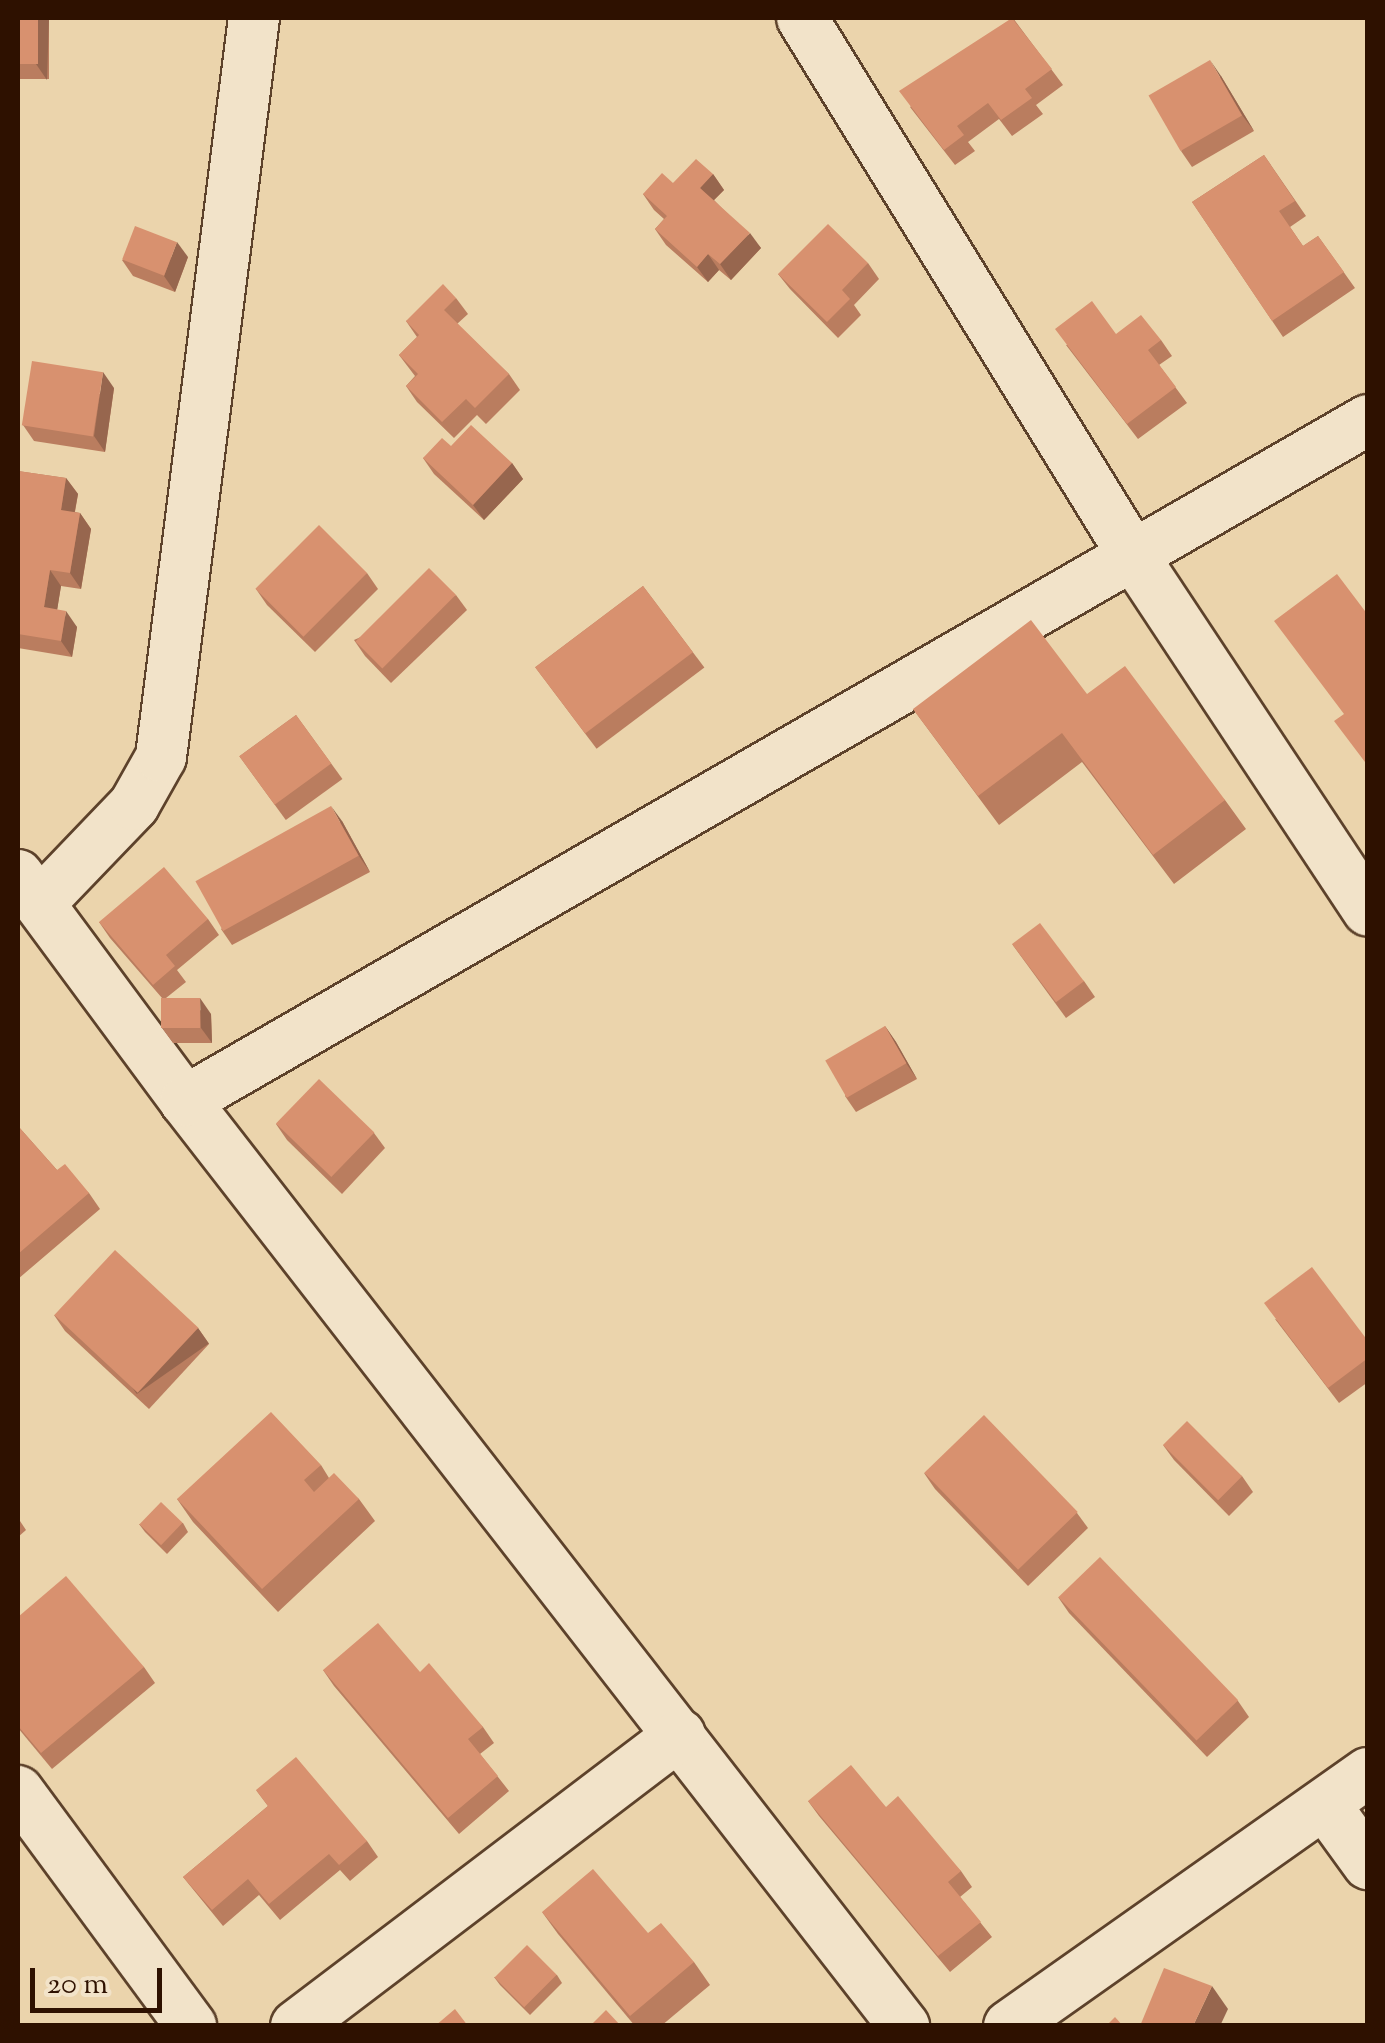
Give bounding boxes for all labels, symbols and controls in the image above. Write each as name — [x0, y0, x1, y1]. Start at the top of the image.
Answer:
scale bar — [35, 1948, 168, 2010]
text: 20 m — [47, 1964, 108, 2007]

